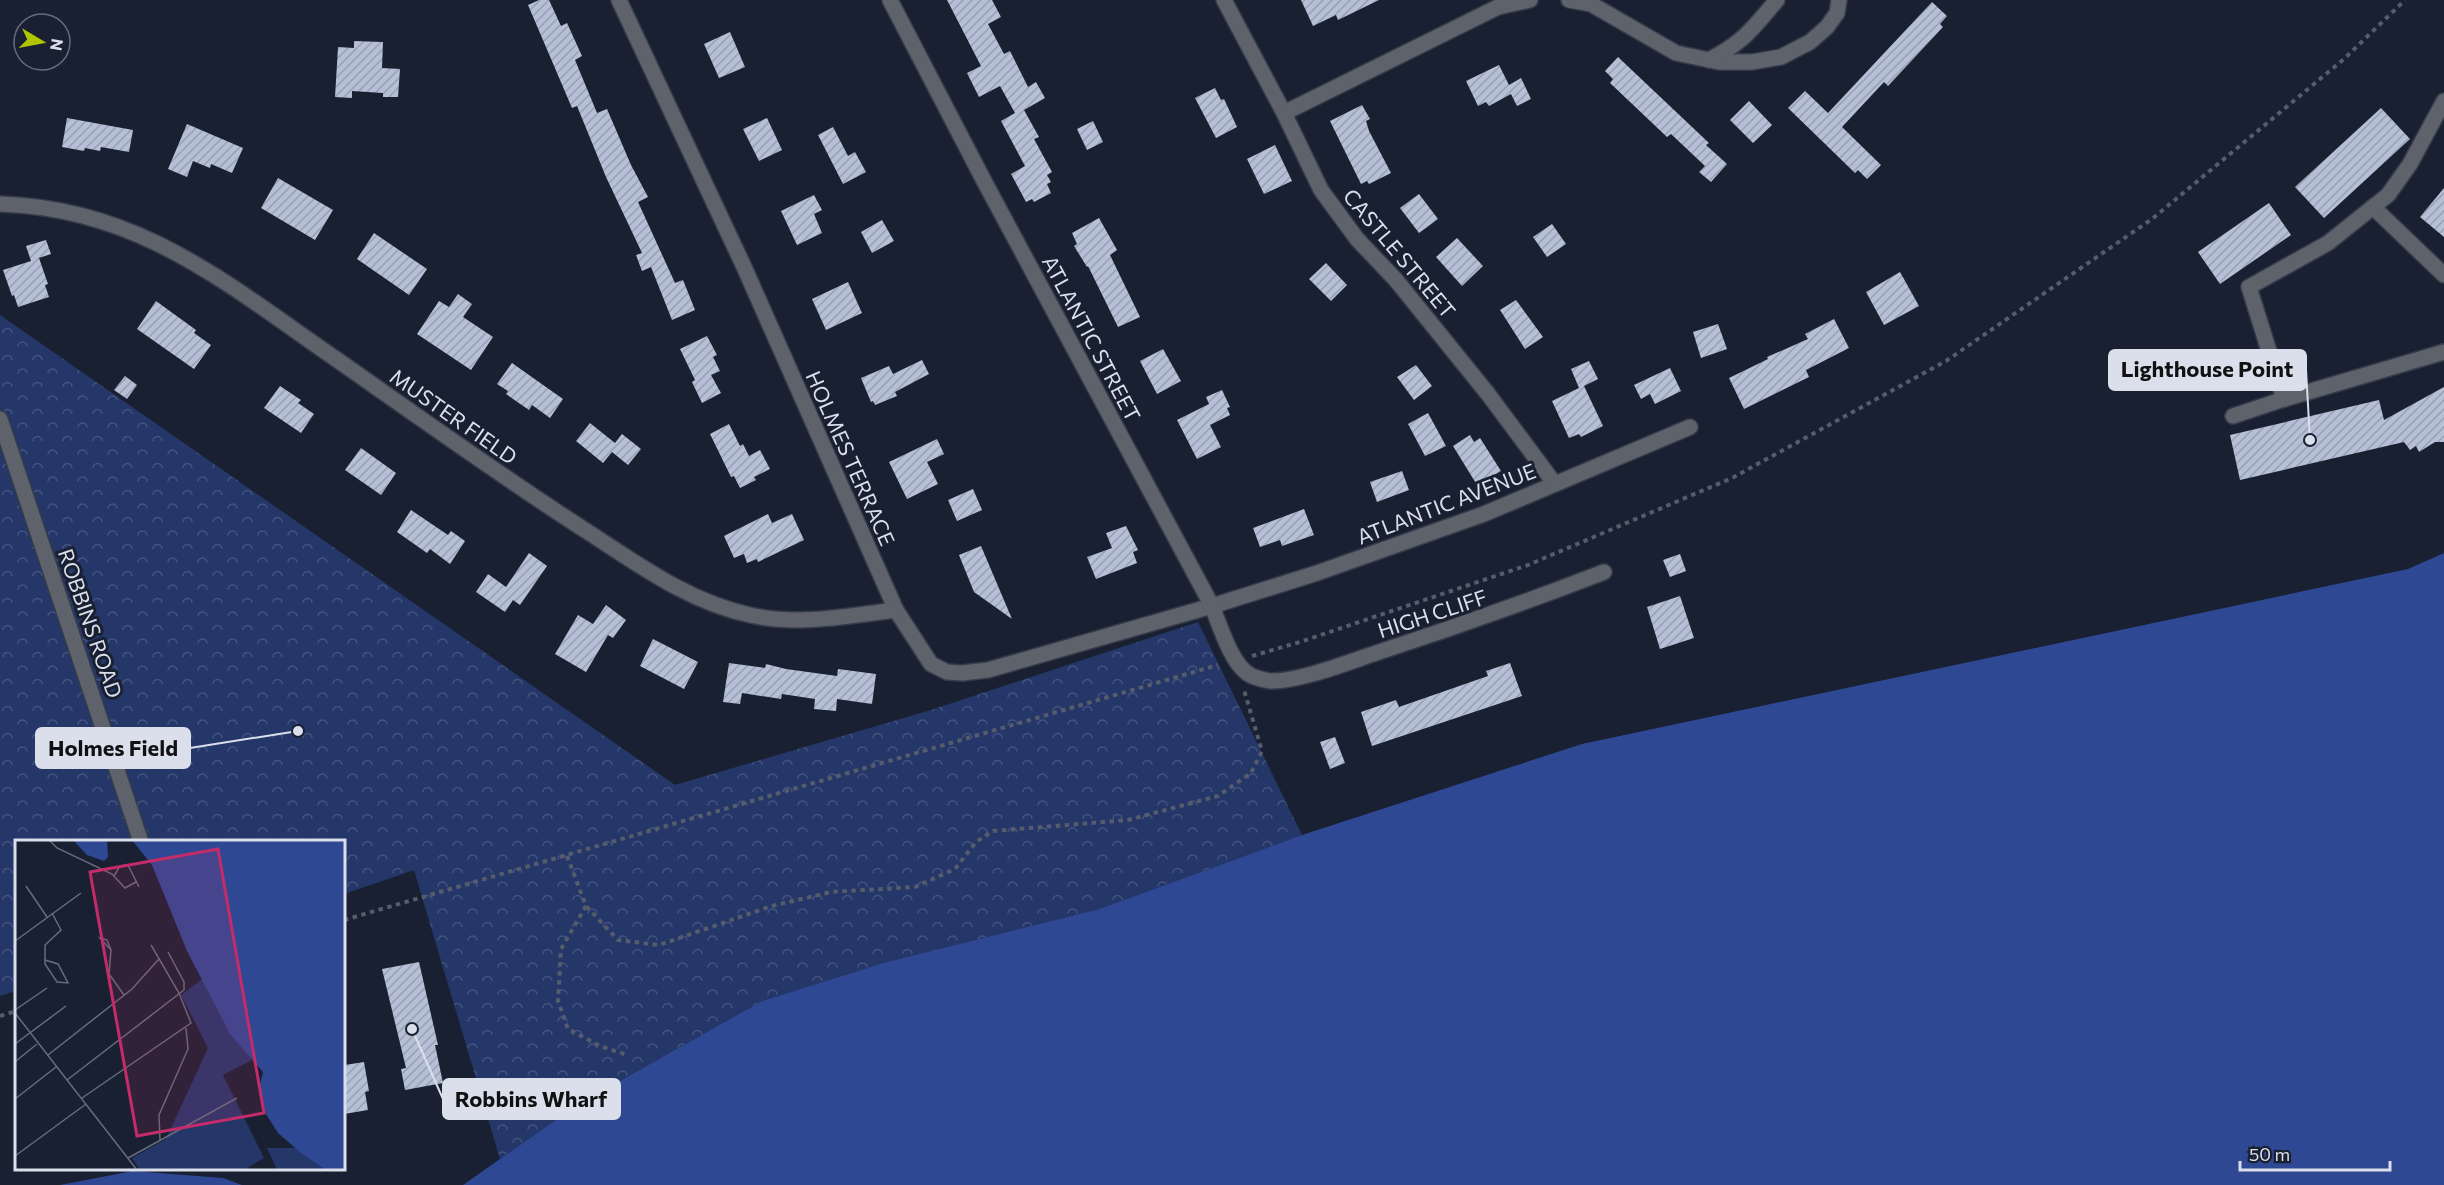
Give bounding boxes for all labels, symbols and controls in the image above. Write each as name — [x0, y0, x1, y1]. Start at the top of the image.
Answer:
north arrow — [12, 12, 72, 72]
text: N — [47, 37, 68, 52]
street label: CASTLE STREET — [1339, 183, 1461, 323]
street label: ATLANTIC STREET — [1038, 251, 1146, 425]
callout: Lighthouse Point — [2109, 350, 2306, 390]
text: Lighthouse Point — [2121, 355, 2293, 382]
street label: MUSTER FIELD — [386, 363, 522, 469]
street label: HOLMES TERRACE — [801, 367, 901, 549]
street label: ATLANTIC AVENUE — [1353, 457, 1539, 549]
street label: ROBBINS ROAD — [54, 545, 128, 701]
street label: HIGH CLIFF — [1374, 584, 1490, 642]
callout: Holmes Field — [36, 728, 190, 768]
text: Holmes Field — [48, 734, 178, 761]
inset map — [15, 840, 345, 1170]
callout: Robbins Wharf — [443, 1079, 620, 1119]
text: Robbins Wharf — [455, 1085, 608, 1112]
scale bar — [2240, 1134, 2390, 1172]
text: 50 m — [2249, 1143, 2290, 1165]

